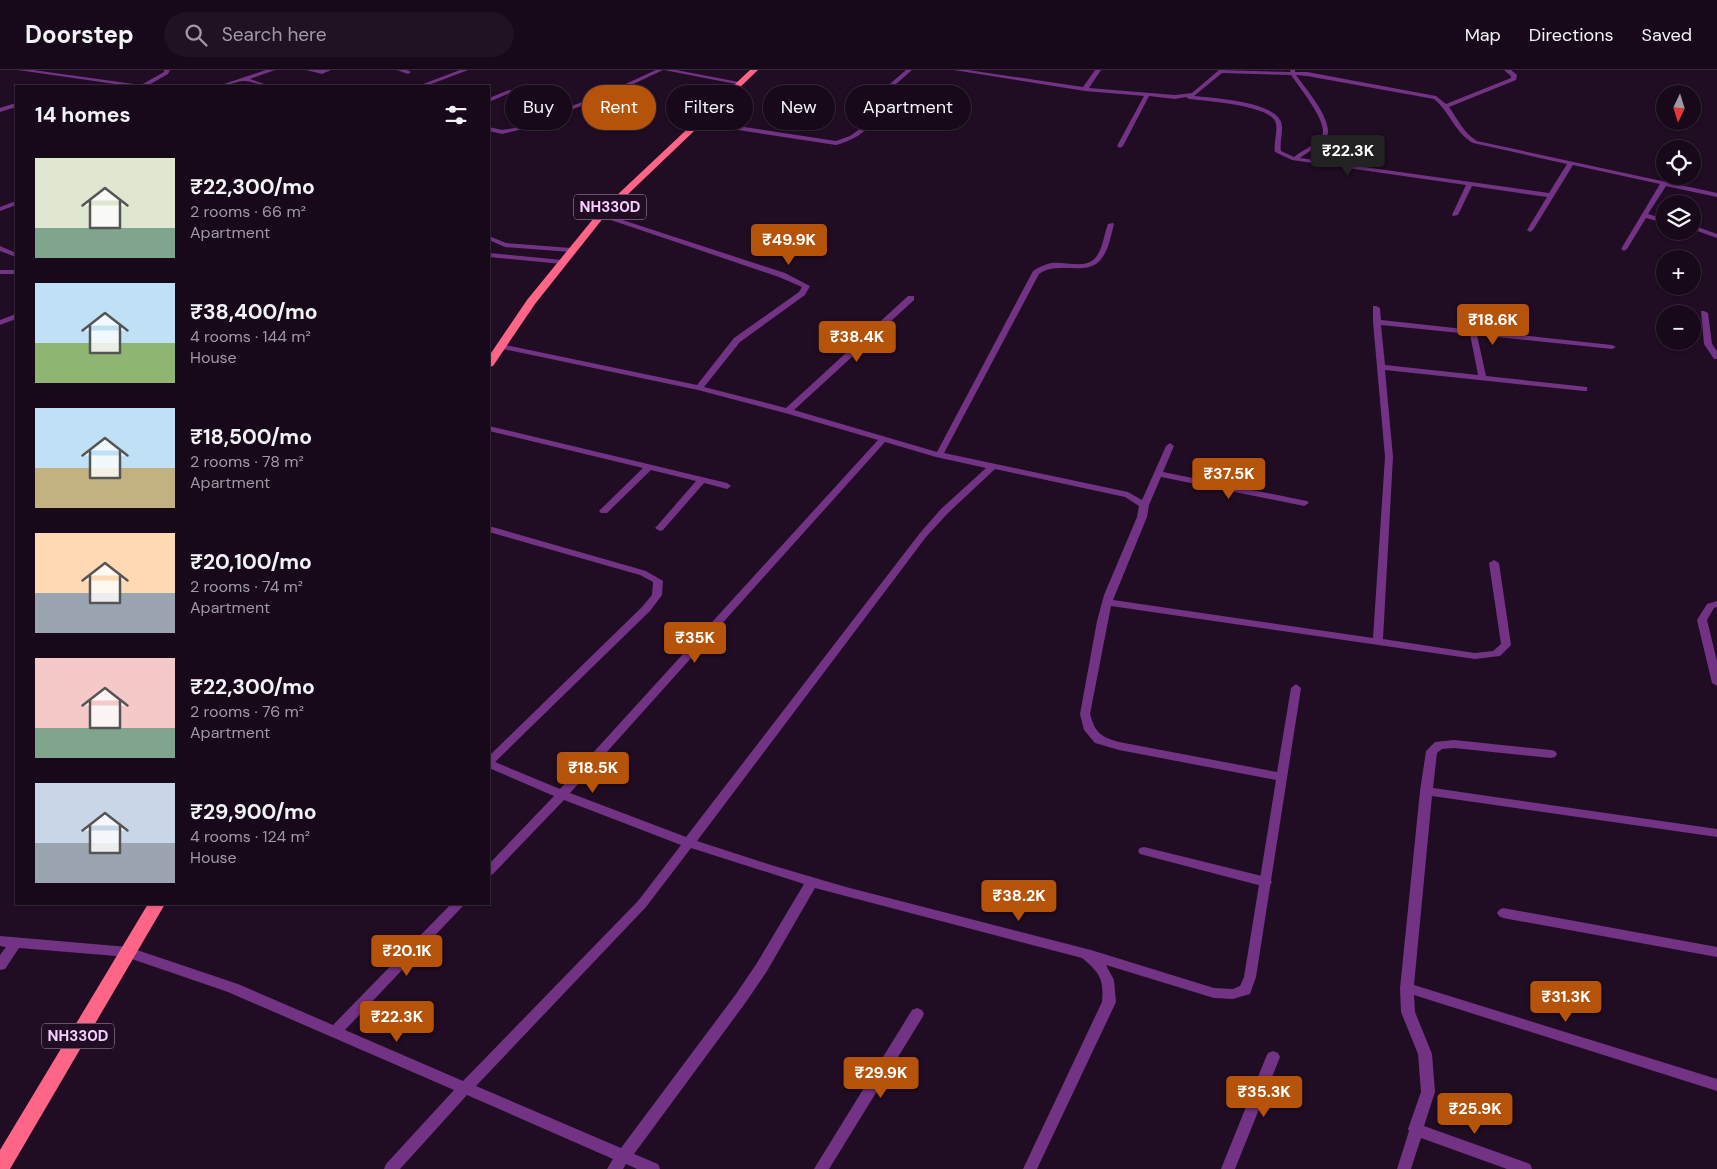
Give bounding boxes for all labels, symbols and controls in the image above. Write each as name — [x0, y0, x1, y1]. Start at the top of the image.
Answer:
search box — [164, 12, 514, 57]
text: Doorstep — [25, 19, 134, 50]
icon: search — [182, 21, 210, 49]
text: Search here — [222, 22, 327, 47]
text: Map — [1465, 23, 1501, 47]
text: Directions — [1529, 23, 1614, 47]
text: Saved — [1642, 23, 1692, 47]
chip: Buy — [505, 85, 572, 130]
chip: Rent — [582, 85, 656, 130]
chip: Filters — [666, 85, 753, 130]
chip: New — [763, 85, 835, 130]
chip: Apartment — [845, 85, 971, 130]
north arrow — [1656, 85, 1701, 130]
map controls — [1656, 85, 1701, 350]
text: 14 homes — [35, 101, 131, 129]
icon: filters — [442, 101, 470, 129]
pin: ₹22.3K — [1307, 134, 1389, 177]
text: ₹22.3K — [1322, 140, 1374, 161]
button: locate — [1656, 140, 1701, 185]
text: ₹22,300/mo — [190, 173, 315, 201]
icon: home — [75, 178, 135, 238]
road number: NH330D — [574, 194, 646, 220]
button: layers — [1656, 195, 1701, 240]
text: 2 rooms · 66 m² — [190, 201, 306, 222]
text: Apartment — [190, 222, 270, 243]
pin: ₹49.9K — [748, 224, 830, 266]
text: ₹49.9K — [762, 229, 816, 250]
button: + — [1656, 250, 1701, 295]
text: ₹38,400/mo — [190, 298, 318, 326]
icon: home — [75, 303, 135, 363]
pin: ₹18.6K — [1452, 304, 1534, 346]
button: − — [1656, 305, 1701, 350]
text: ₹18.6K — [1468, 309, 1518, 330]
pin: ₹38.4K — [816, 320, 898, 363]
text: 4 rooms · 144 m² — [190, 326, 311, 347]
text: ₹38.4K — [830, 326, 884, 347]
text: House — [190, 347, 237, 368]
text: ₹18,500/mo — [190, 423, 312, 451]
icon: home — [75, 428, 135, 488]
text: 2 rooms · 78 m² — [190, 451, 304, 472]
pin: ₹37.5K — [1188, 458, 1270, 500]
text: ₹37.5K — [1203, 463, 1255, 484]
text: Apartment — [190, 472, 270, 493]
text: ₹20,100/mo — [190, 548, 312, 576]
icon: home — [75, 553, 135, 613]
text: 2 rooms · 74 m² — [190, 576, 303, 597]
text: Apartment — [190, 597, 270, 618]
pin: ₹35K — [665, 622, 725, 664]
text: ₹35K — [675, 627, 715, 648]
text: ₹22,300/mo — [190, 673, 315, 701]
icon: home — [75, 678, 135, 738]
text: 2 rooms · 76 m² — [190, 701, 304, 722]
text: Apartment — [190, 722, 270, 743]
pin: ₹18.5K — [552, 752, 634, 794]
text: ₹18.5K — [568, 757, 618, 778]
text: ₹29,900/mo — [190, 798, 317, 826]
icon: home — [75, 803, 135, 863]
text: 4 rooms · 124 m² — [190, 826, 310, 847]
text: House — [190, 847, 237, 868]
pin: ₹38.2K — [978, 880, 1060, 922]
text: ₹38.2K — [992, 885, 1046, 906]
pin: ₹20.1K — [366, 934, 448, 977]
text: ₹20.1K — [382, 940, 432, 961]
pin: ₹31.3K — [1525, 980, 1607, 1023]
text: ₹31.3K — [1541, 986, 1591, 1007]
pin: ₹22.3K — [356, 1000, 438, 1043]
text: ₹22.3K — [371, 1006, 423, 1027]
road number: NH330D — [42, 1024, 114, 1048]
pin: ₹29.9K — [840, 1056, 922, 1099]
text: ₹29.9K — [855, 1062, 907, 1083]
pin: ₹35.3K — [1223, 1076, 1305, 1118]
text: ₹35.3K — [1237, 1081, 1291, 1102]
pin: ₹25.9K — [1434, 1092, 1516, 1135]
text: ₹25.9K — [1448, 1098, 1502, 1119]

